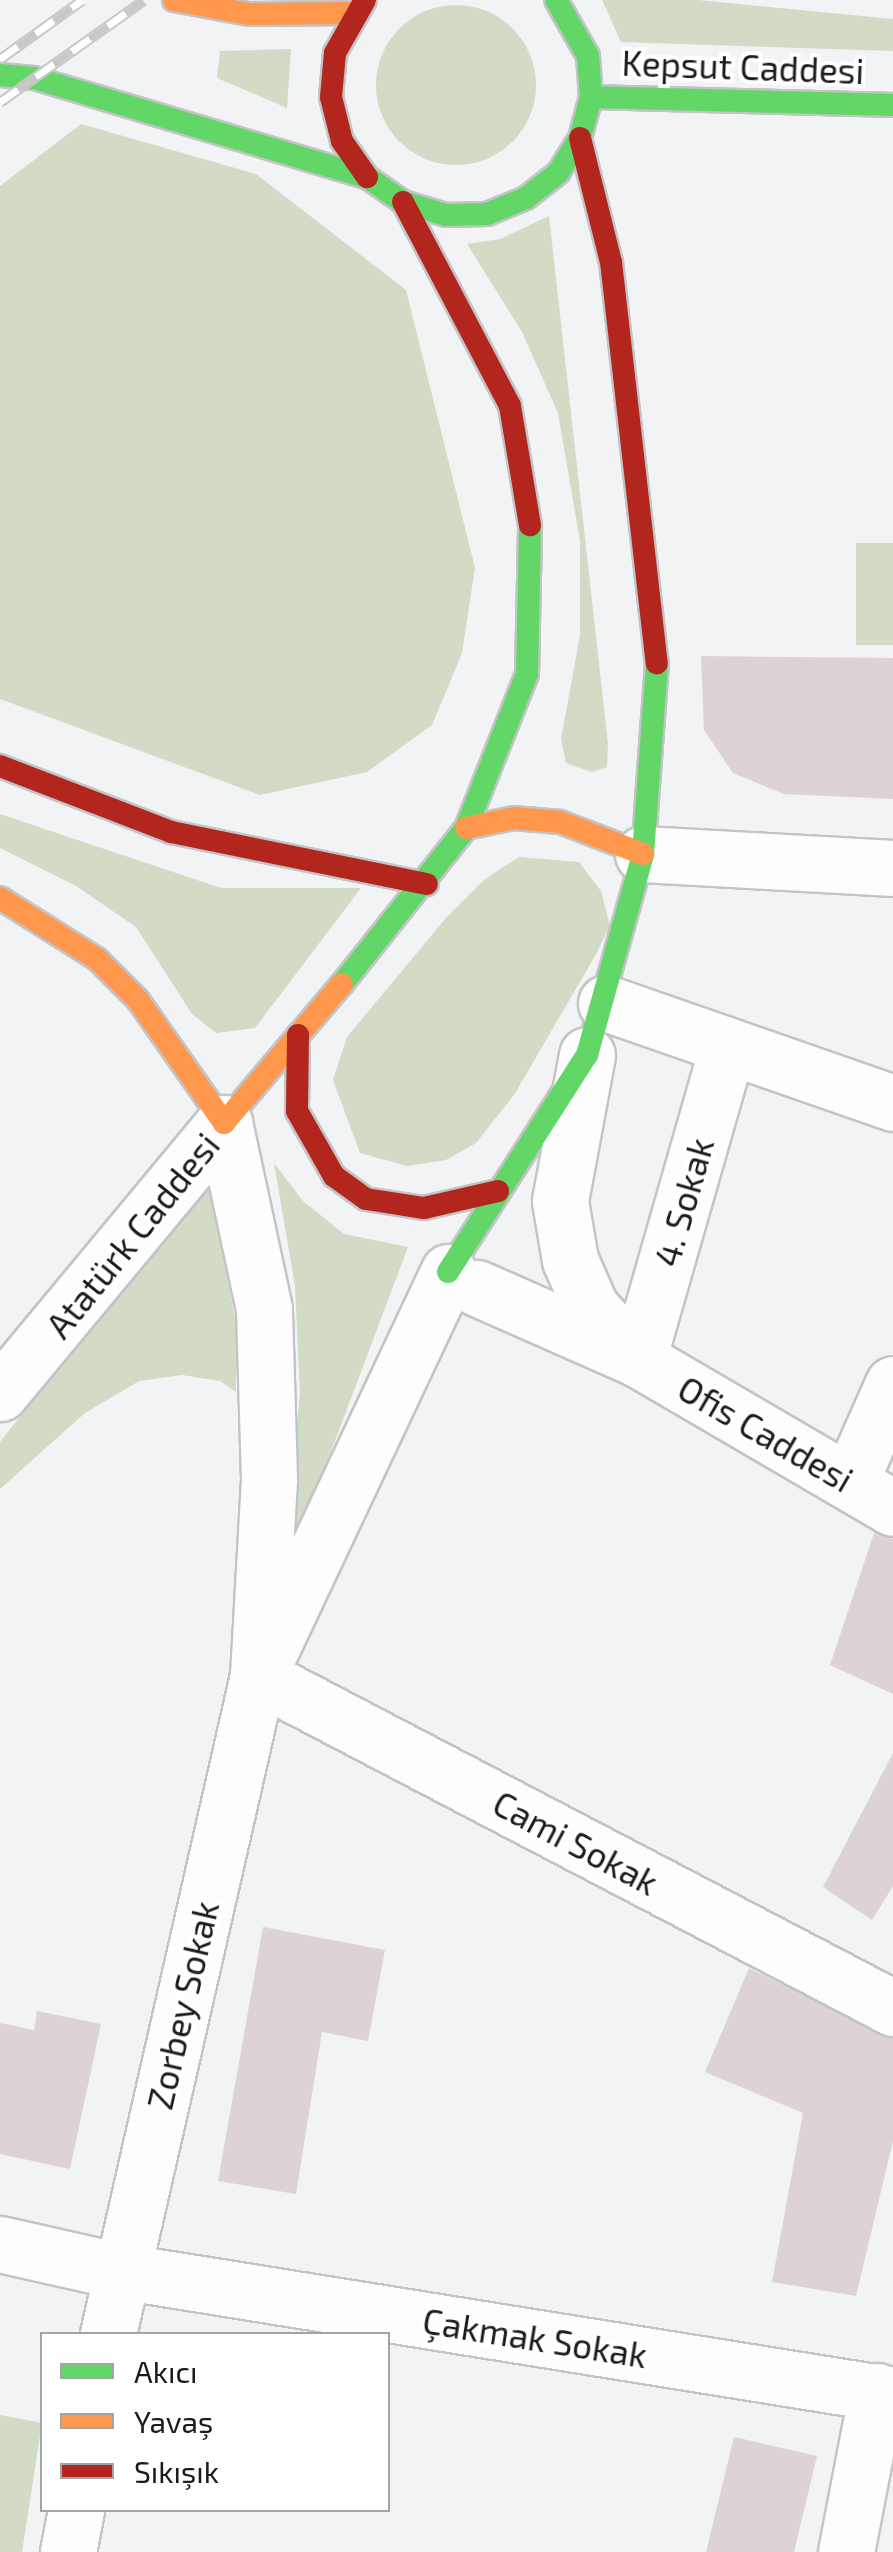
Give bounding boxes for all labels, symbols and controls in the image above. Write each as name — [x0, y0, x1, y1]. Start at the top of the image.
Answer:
street label: Kepsut Caddesi — [621, 41, 865, 91]
street label: Atatürk Caddesi — [37, 1124, 227, 1346]
street label: 4. Sokak — [645, 1133, 721, 1271]
street label: Ofis Caddesi — [671, 1366, 861, 1500]
street label: Cami Sokak — [486, 1781, 666, 1903]
street label: Zorbey Sokak — [138, 1896, 226, 2114]
street label: Çakmak Sokak — [420, 2299, 650, 2375]
legend — [40, 2332, 390, 2512]
text: Akıcı — [134, 2353, 198, 2389]
text: Yavaş — [134, 2403, 213, 2439]
text: Sıkışık — [134, 2453, 219, 2489]

